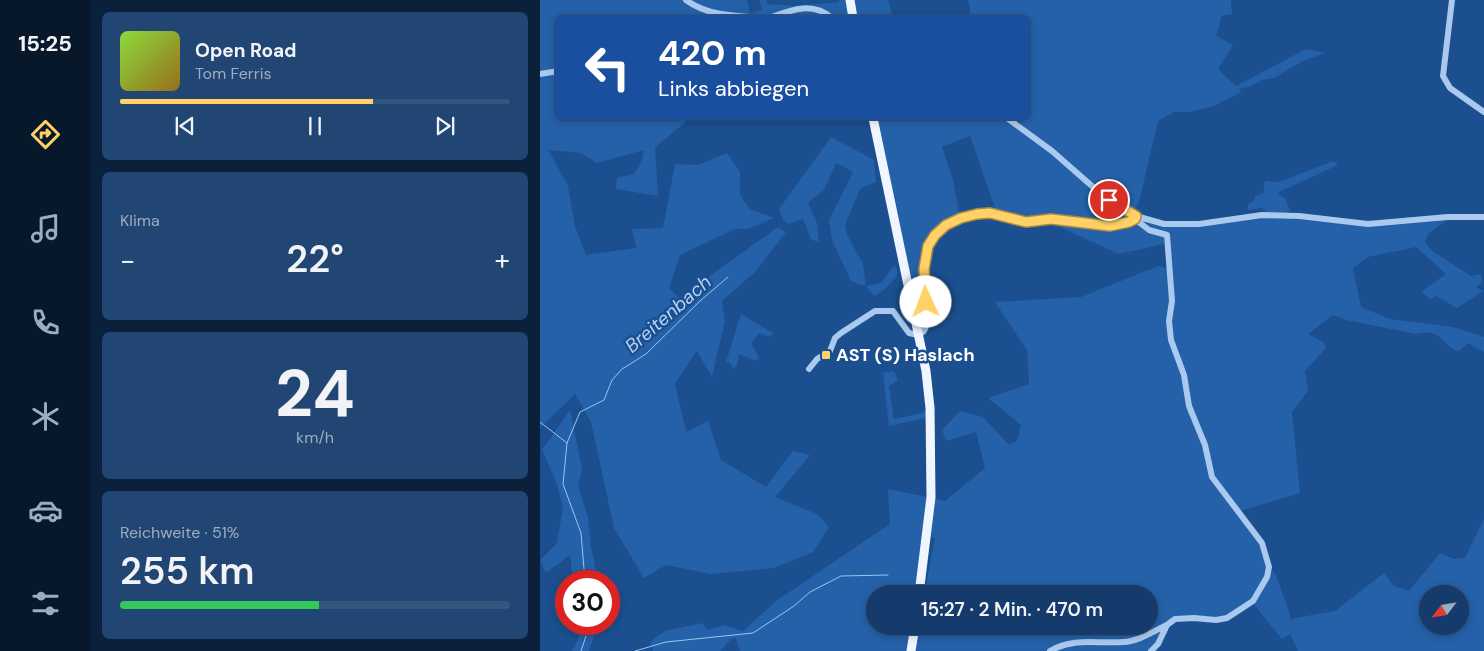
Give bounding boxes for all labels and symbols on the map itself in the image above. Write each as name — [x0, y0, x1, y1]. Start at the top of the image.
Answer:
pin — [1088, 179, 1130, 221]
water label: Breitenbach — [620, 270, 716, 358]
position arrow — [899, 275, 951, 327]
place label: AST (S) Haslach — [836, 343, 975, 367]
marker: AST (S) Haslach — [820, 349, 832, 361]
speed limit sign: 30 — [555, 570, 620, 635]
north arrow — [1419, 585, 1469, 635]

